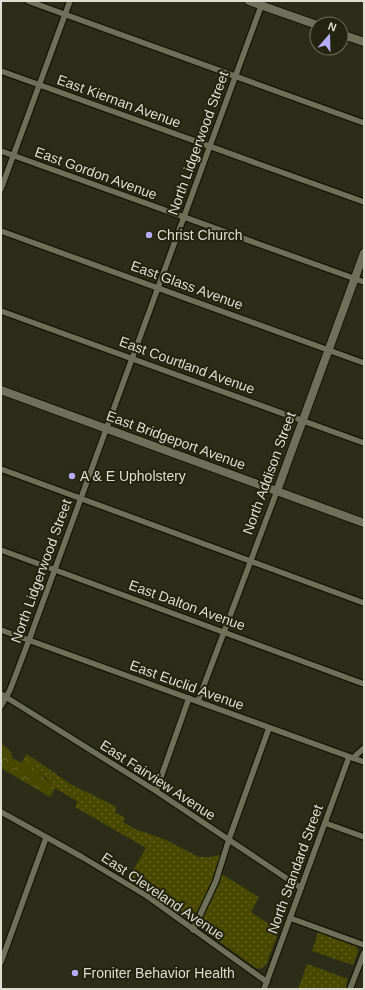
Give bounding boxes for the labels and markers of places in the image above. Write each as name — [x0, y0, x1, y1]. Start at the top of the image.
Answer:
place label: Christ Church — [157, 227, 243, 243]
marker: Christ Church — [144, 230, 154, 240]
place label: A & E Upholstery — [80, 468, 186, 484]
marker: A & E Upholstery — [67, 471, 77, 481]
place label: Froniter Behavior Health — [83, 965, 235, 981]
marker: Froniter Behavior Health — [70, 968, 80, 978]

